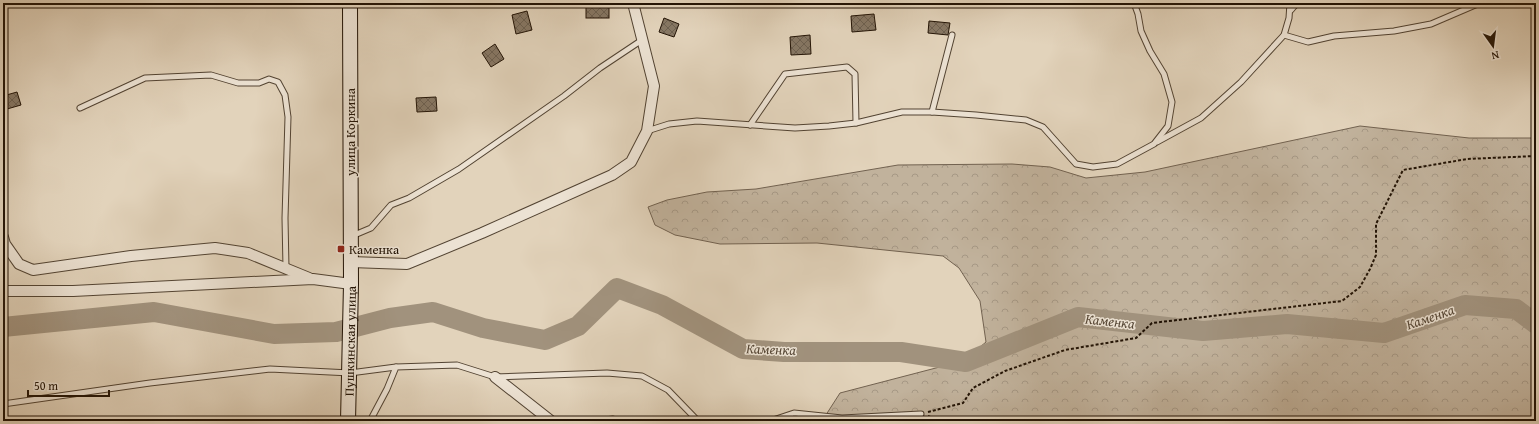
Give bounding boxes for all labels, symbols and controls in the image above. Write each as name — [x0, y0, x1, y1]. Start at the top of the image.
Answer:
north arrow — [1473, 26, 1513, 66]
text: N — [1489, 47, 1501, 65]
street label: улица Коркина — [341, 87, 360, 177]
place label: Каменка — [349, 240, 400, 259]
marker: Каменка — [336, 244, 346, 254]
street label: Пушкинская улица — [340, 285, 361, 396]
water label: Каменка — [1403, 299, 1457, 335]
water label: Каменка — [1084, 308, 1136, 334]
water label: Каменка — [746, 338, 797, 360]
scale bar — [28, 372, 109, 398]
text: 50 m — [34, 377, 58, 394]

